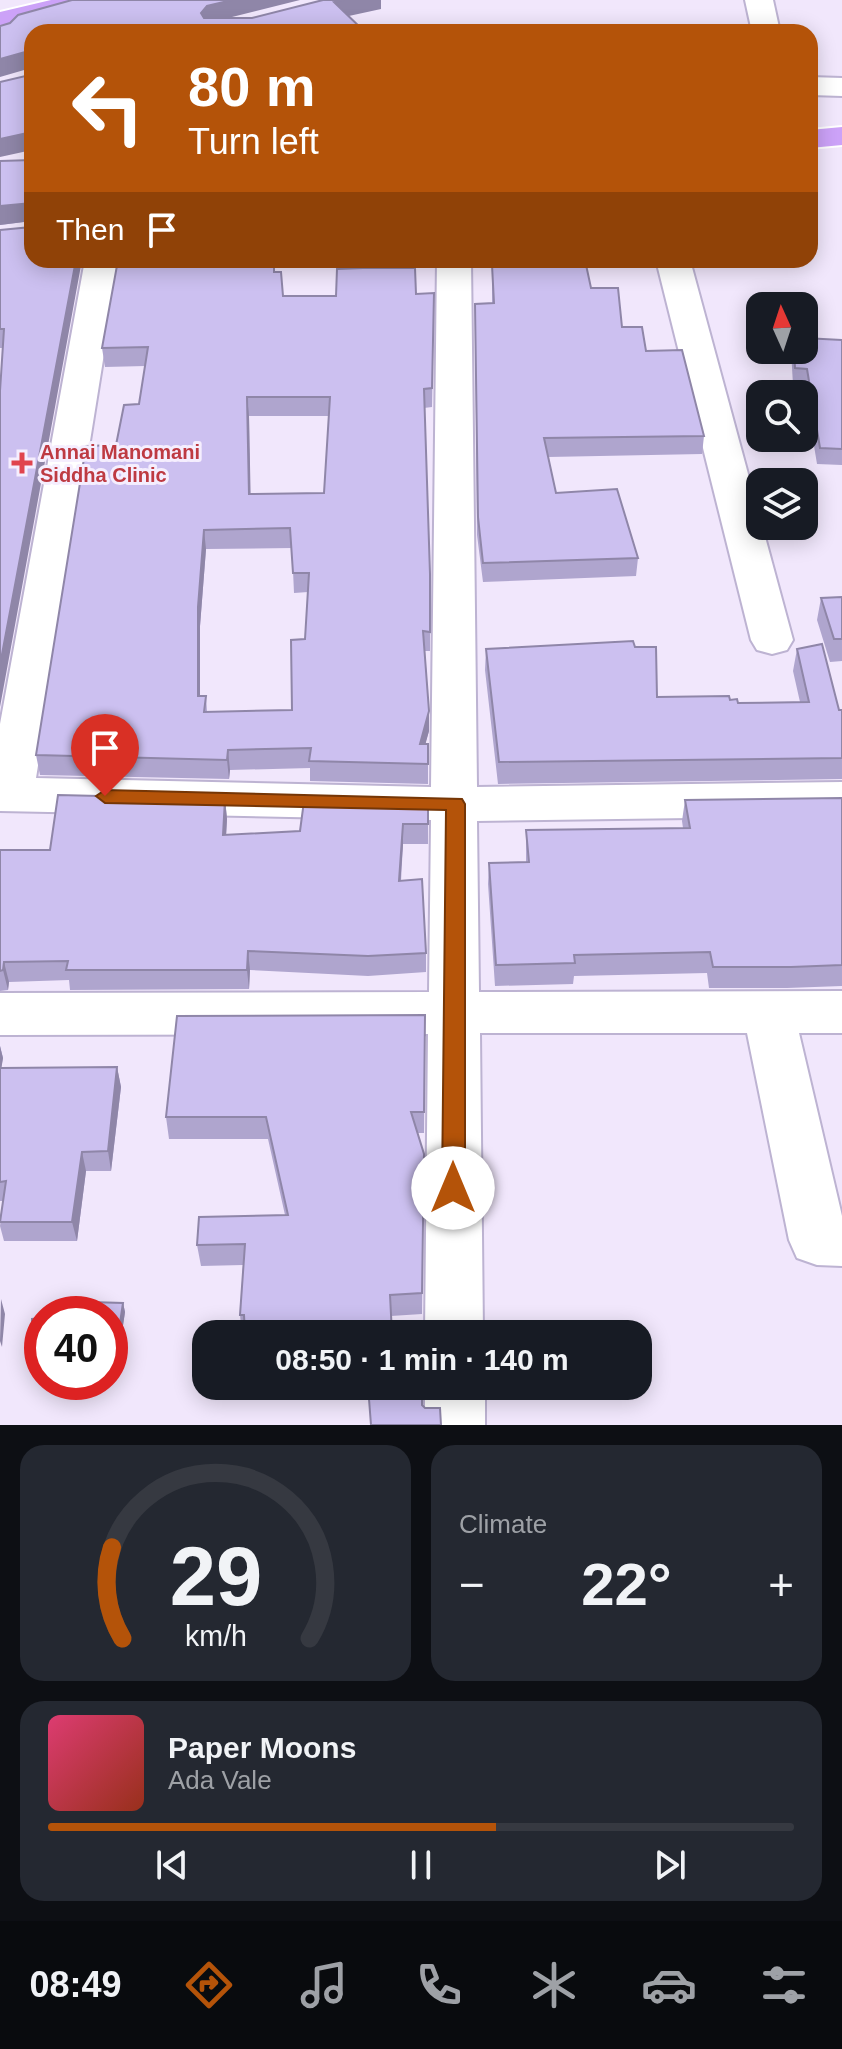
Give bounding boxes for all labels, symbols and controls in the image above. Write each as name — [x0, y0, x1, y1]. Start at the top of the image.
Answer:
text: 80 m — [188, 55, 316, 118]
icon: left — [56, 56, 160, 160]
text: Turn left — [188, 121, 319, 162]
icon: arrive — [140, 208, 184, 252]
text: Then — [56, 213, 124, 246]
north arrow — [746, 292, 818, 364]
map controls — [746, 292, 818, 540]
button: search — [746, 380, 818, 452]
place label: Annai Manomani Siddha Clinic — [40, 441, 200, 486]
marker: Annai Manomani Siddha Clinic — [11, 452, 33, 474]
button: layers — [746, 468, 818, 540]
pin — [71, 714, 139, 796]
icon: arrive — [83, 726, 127, 770]
position arrow — [411, 1146, 495, 1230]
speed limit sign: 40 — [24, 1296, 128, 1400]
text: 08:50 · 1 min · 140 m — [275, 1343, 569, 1376]
text: Climate — [459, 1509, 547, 1539]
text: 29 — [169, 1530, 262, 1623]
text: 22° — [581, 1551, 672, 1618]
text: − — [459, 1560, 485, 1609]
text: + — [768, 1560, 794, 1609]
text: km/h — [185, 1620, 246, 1652]
text: Paper Moons — [168, 1731, 356, 1764]
text: Ada Vale — [168, 1765, 272, 1795]
icon: previous — [150, 1843, 194, 1887]
icon: pause — [399, 1843, 443, 1887]
icon: next — [648, 1843, 692, 1887]
icon: directions — [181, 1957, 237, 2013]
icon: music — [296, 1957, 352, 2013]
icon: phone — [411, 1957, 467, 2013]
icon: climate — [526, 1957, 582, 2013]
icon: car — [641, 1957, 697, 2013]
icon: filters — [756, 1957, 812, 2013]
text: 08:49 — [30, 1964, 122, 2005]

